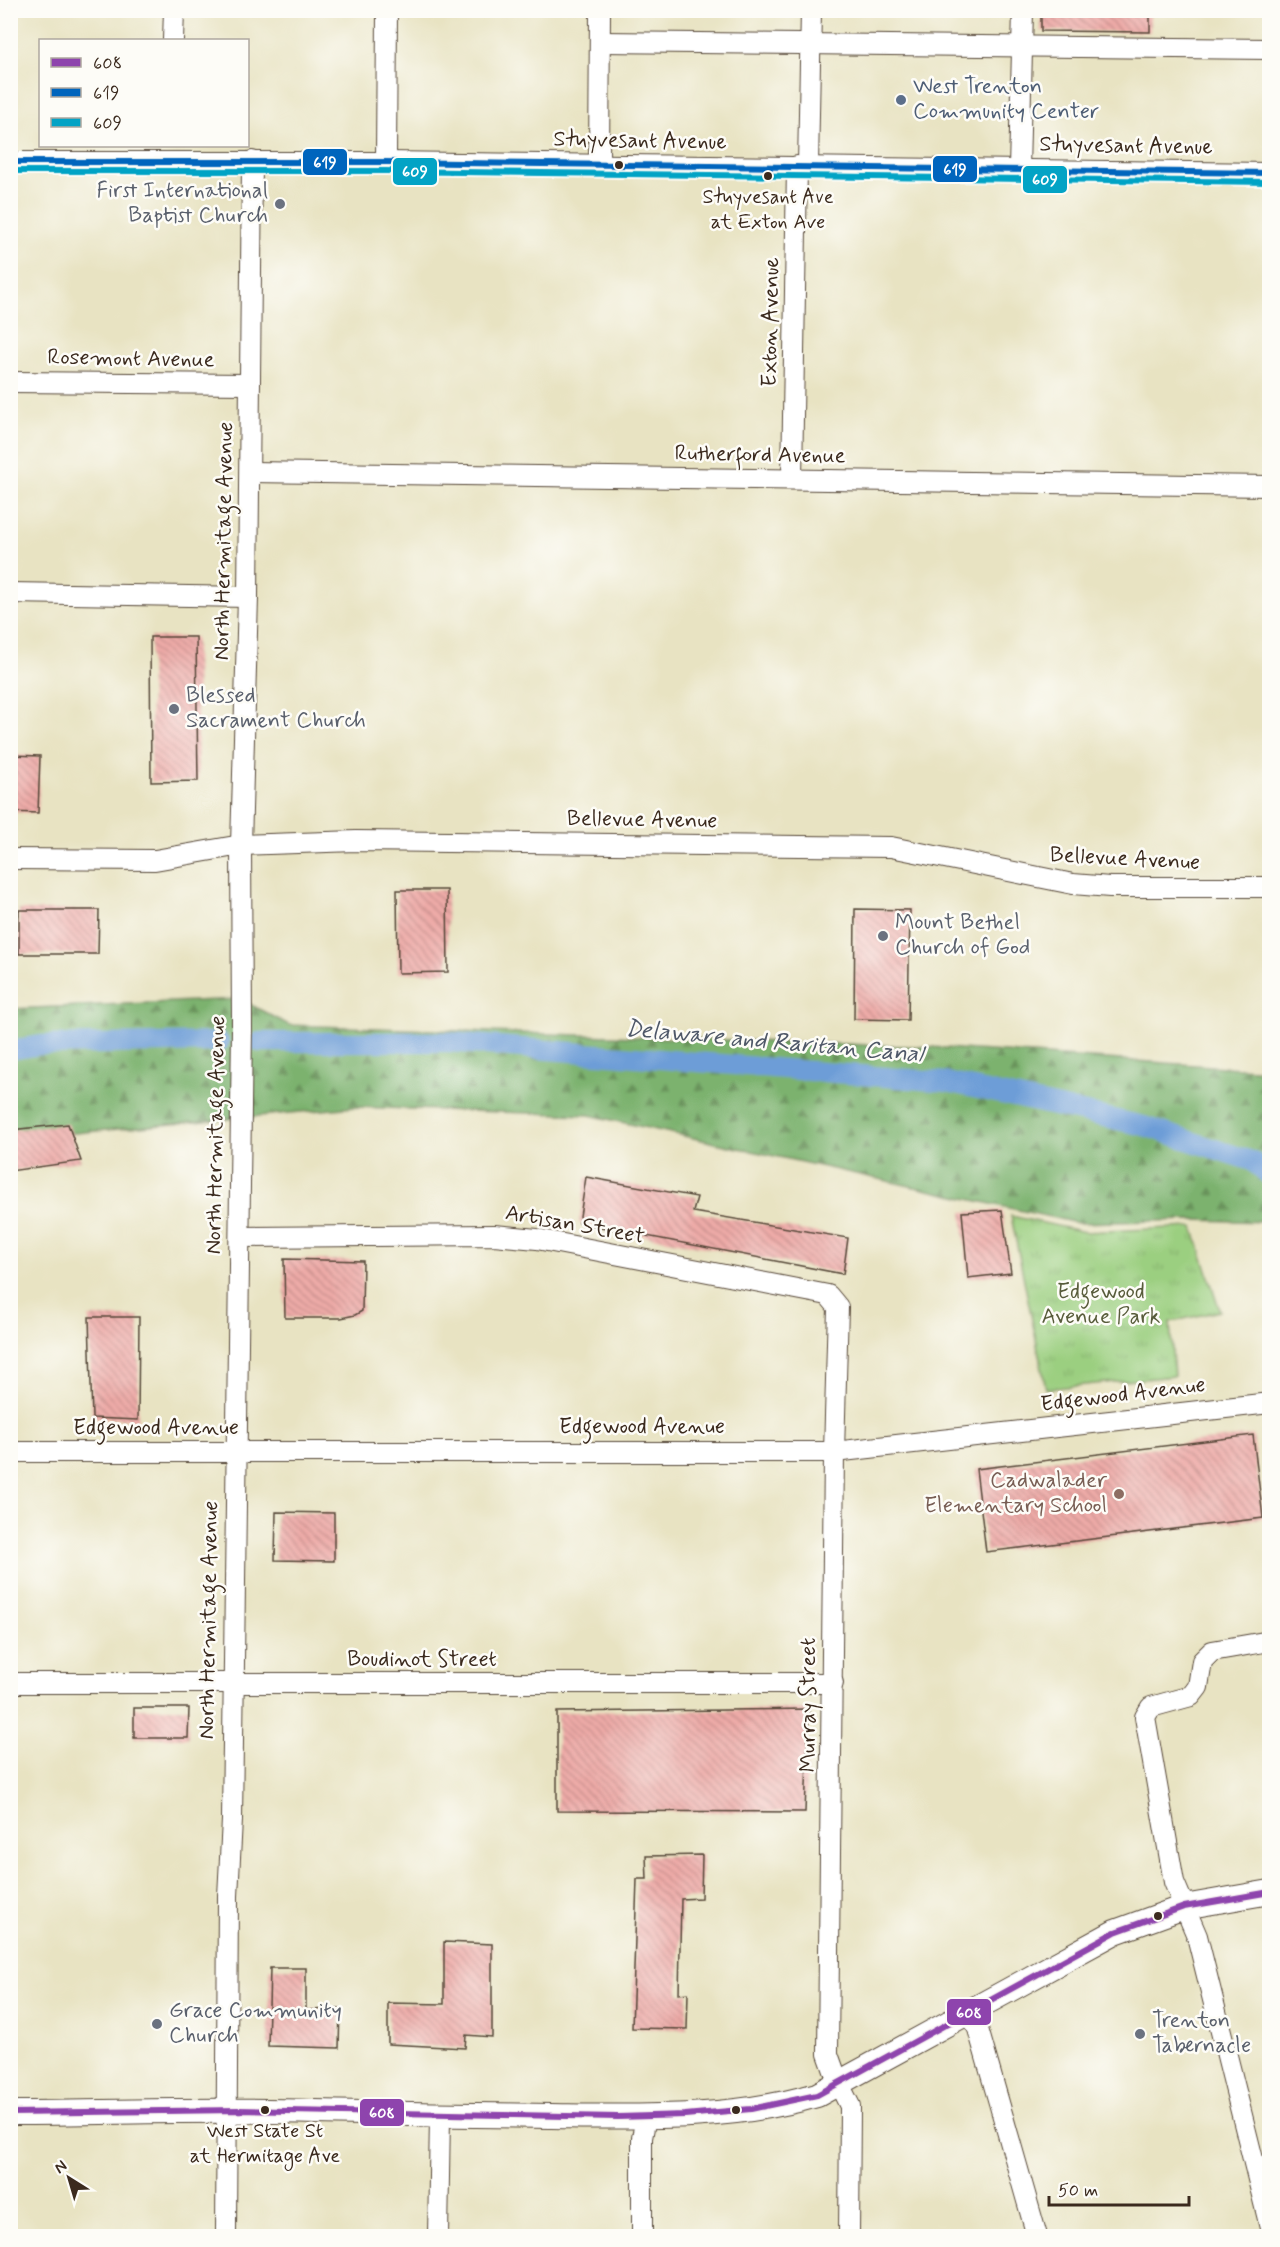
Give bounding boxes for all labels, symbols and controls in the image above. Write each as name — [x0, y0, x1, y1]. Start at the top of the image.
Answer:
legend — [39, 39, 249, 147]
text: 608 — [93, 52, 122, 76]
place label: West Trenton Community Center — [913, 73, 1099, 126]
text: 619 — [93, 82, 119, 106]
marker: West Trenton Community Center — [894, 93, 908, 107]
text: 609 — [93, 112, 122, 136]
street label: Stuyvesant Avenue — [553, 125, 727, 157]
street label: Stuyvesant Avenue — [1039, 130, 1213, 162]
line badge: 619 — [302, 148, 348, 176]
text: 619 — [313, 153, 337, 174]
line badge: 619 — [932, 155, 978, 183]
line badge: 609 — [392, 157, 438, 186]
unlabelled marker — [613, 159, 625, 171]
text: 619 — [943, 160, 967, 181]
text: 609 — [402, 162, 428, 183]
line badge: 609 — [1022, 165, 1068, 194]
marker: Stuyvesant Ave at Exton Ave — [762, 170, 774, 182]
text: 609 — [1032, 170, 1058, 191]
place label: First International Baptist Church — [97, 177, 268, 230]
place label: Stuyvesant Ave at Exton Ave — [702, 184, 834, 236]
marker: First International Baptist Church — [273, 197, 287, 211]
street label: Exton Avenue — [756, 257, 786, 387]
street label: Rosemont Avenue — [47, 344, 215, 374]
street label: North Hermitage Avenue — [208, 421, 243, 661]
street label: Rutherford Avenue — [674, 440, 846, 472]
place label: Blessed Sacrament Church — [186, 682, 366, 735]
marker: Blessed Sacrament Church — [167, 702, 181, 716]
street label: Bellevue Avenue — [567, 805, 717, 835]
street label: Bellevue Avenue — [1049, 841, 1201, 877]
place label: Mount Bethel Church of God — [895, 909, 1030, 962]
marker: Mount Bethel Church of God — [876, 929, 890, 943]
water label: Delaware and Raritan Canal — [624, 1014, 927, 1071]
street label: North Hermitage Avenue — [200, 1015, 235, 1255]
street label: Artisan Street — [503, 1199, 647, 1251]
park label: Edgewood Avenue Park — [1042, 1278, 1160, 1331]
street label: Edgewood Avenue — [1039, 1371, 1207, 1422]
street label: Edgewood Avenue — [559, 1413, 725, 1444]
street label: Edgewood Avenue — [73, 1414, 239, 1445]
place label: Cadwalader Elementary School — [924, 1467, 1108, 1520]
marker: Cadwalader Elementary School — [1112, 1487, 1126, 1501]
street label: North Hermitage Avenue — [193, 1500, 228, 1740]
street label: Murray Street — [795, 1638, 823, 1772]
street label: Boudinot Street — [347, 1646, 497, 1674]
unlabelled marker — [1152, 1910, 1164, 1922]
place label: Grace Community Church — [169, 1997, 342, 2050]
line badge: 608 — [946, 1998, 992, 2026]
text: 608 — [956, 2003, 982, 2024]
place label: Trenton Tabernacle — [1152, 2007, 1251, 2060]
marker: Grace Community Church — [150, 2017, 164, 2031]
marker: Trenton Tabernacle — [1133, 2027, 1147, 2041]
line badge: 608 — [359, 2098, 405, 2127]
text: 608 — [369, 2103, 395, 2124]
marker: West State St at Hermitage Ave — [259, 2104, 271, 2116]
unlabelled marker — [730, 2104, 742, 2116]
place label: West State St at Hermitage Ave — [190, 2118, 340, 2171]
north arrow — [39, 2148, 99, 2208]
text: N — [50, 2156, 71, 2179]
scale bar — [1049, 2169, 1188, 2207]
text: 50 m — [1058, 2179, 1098, 2203]

